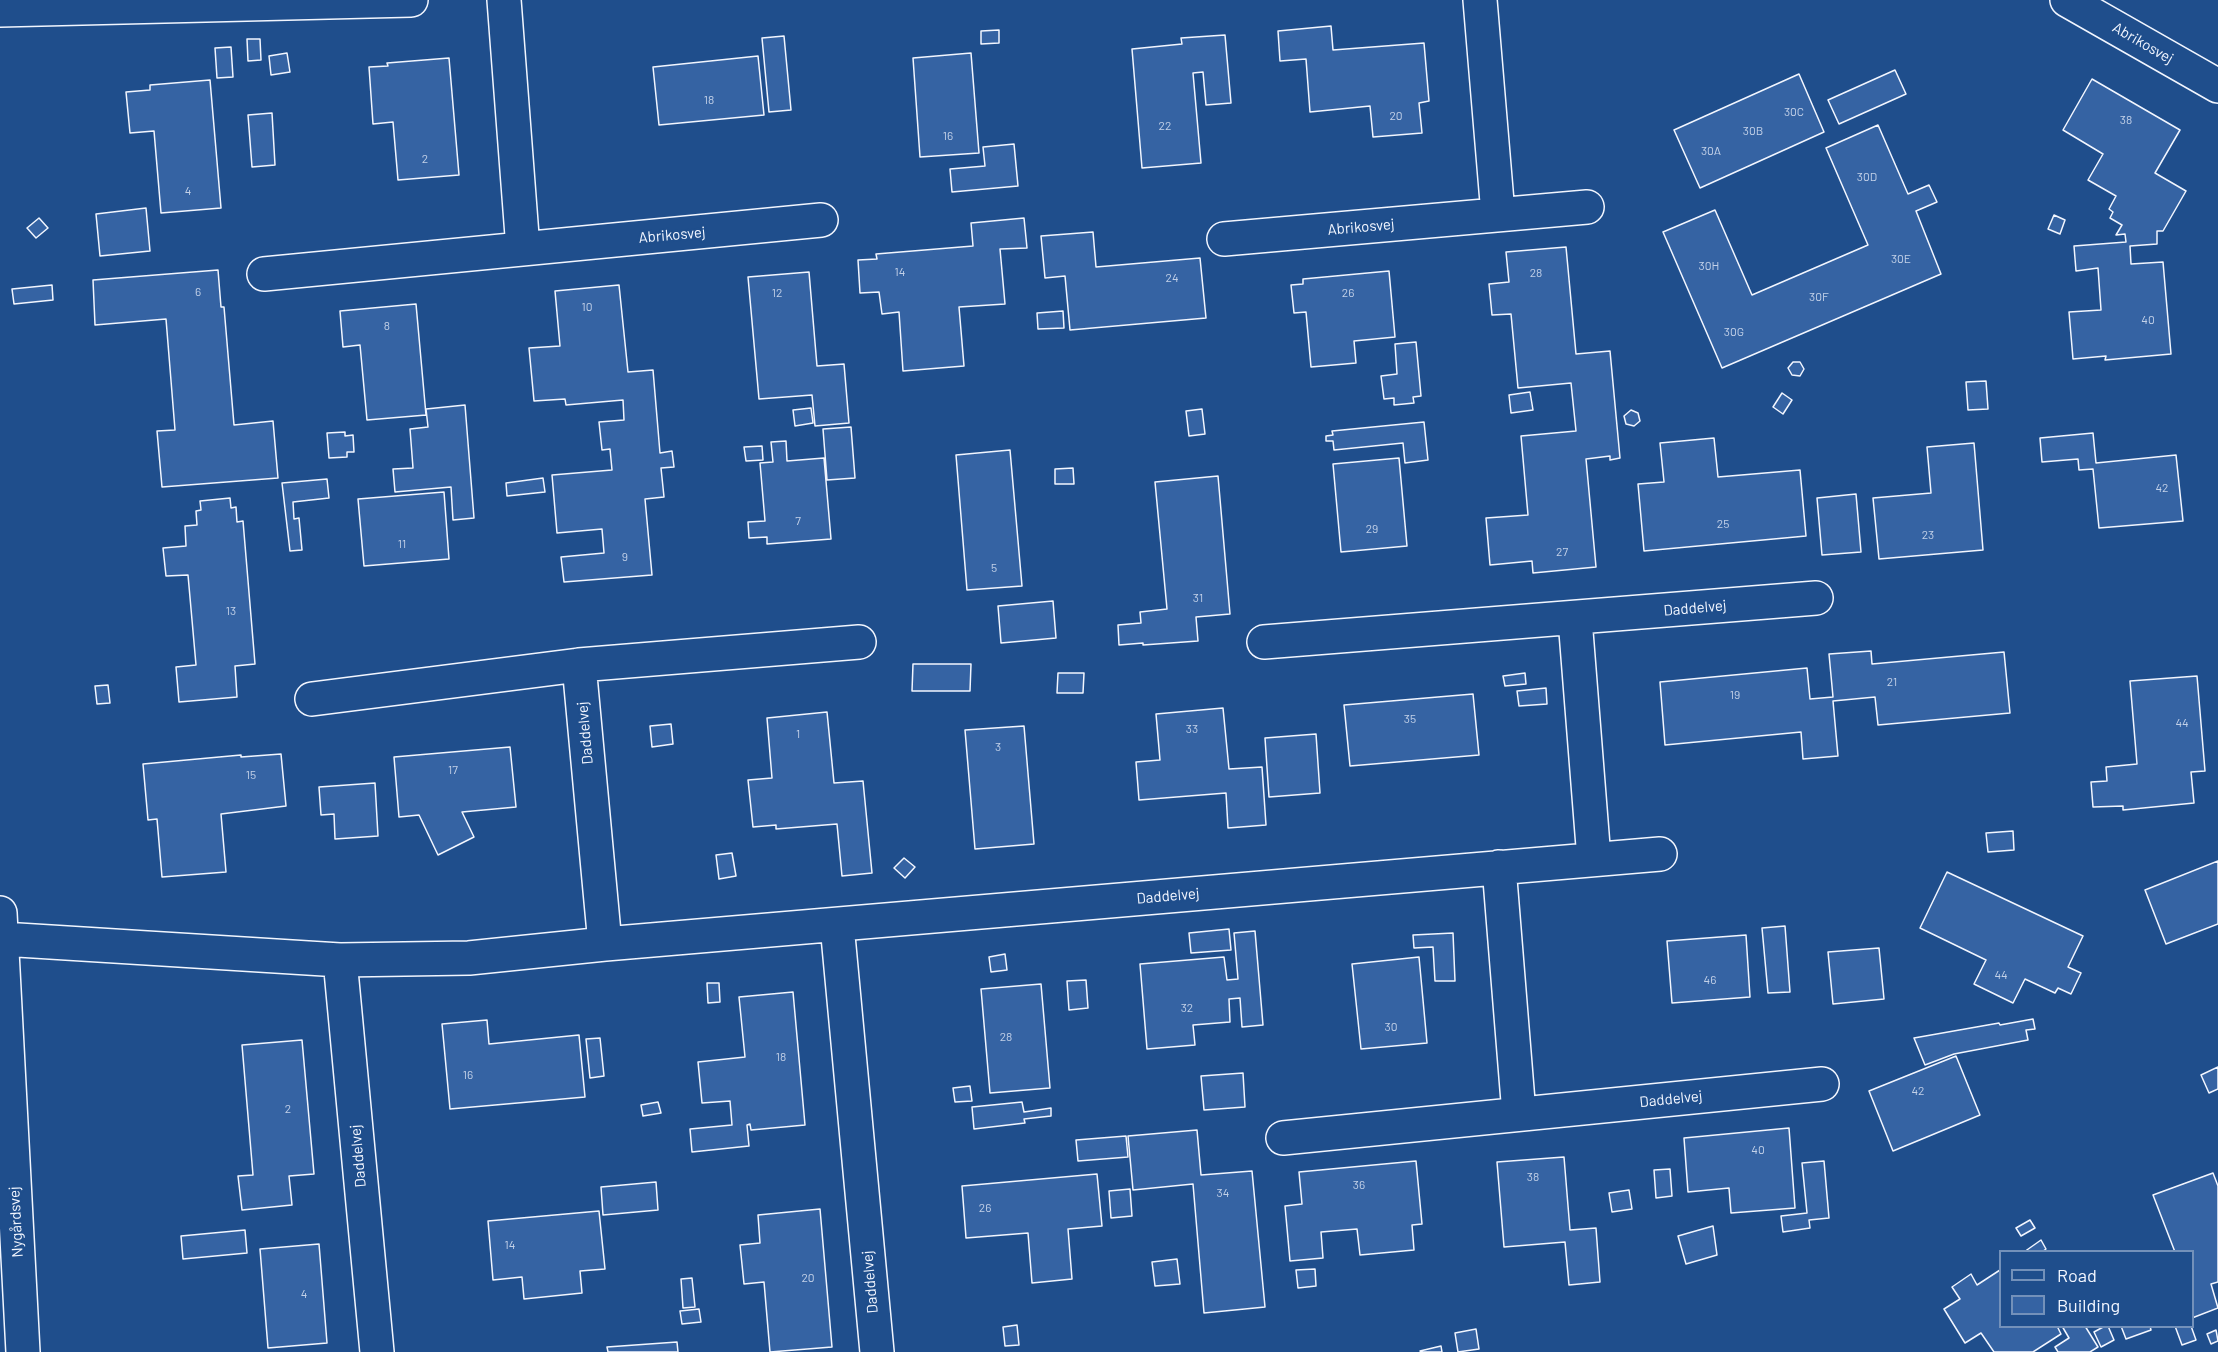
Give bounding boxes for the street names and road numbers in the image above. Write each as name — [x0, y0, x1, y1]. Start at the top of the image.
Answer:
street label: Abrikosvej — [2109, 18, 2177, 68]
street label: Abrikosvej — [1327, 215, 1395, 239]
street label: Abrikosvej — [638, 223, 706, 247]
street label: Daddelvej — [1663, 596, 1727, 620]
street label: Daddelvej — [573, 701, 597, 765]
street label: Daddelvej — [1136, 884, 1200, 908]
street label: Daddelvej — [1639, 1087, 1703, 1111]
street label: Daddelvej — [346, 1124, 370, 1188]
street label: Nygårdsvej — [5, 1186, 27, 1258]
street label: Daddelvej — [858, 1250, 882, 1314]

